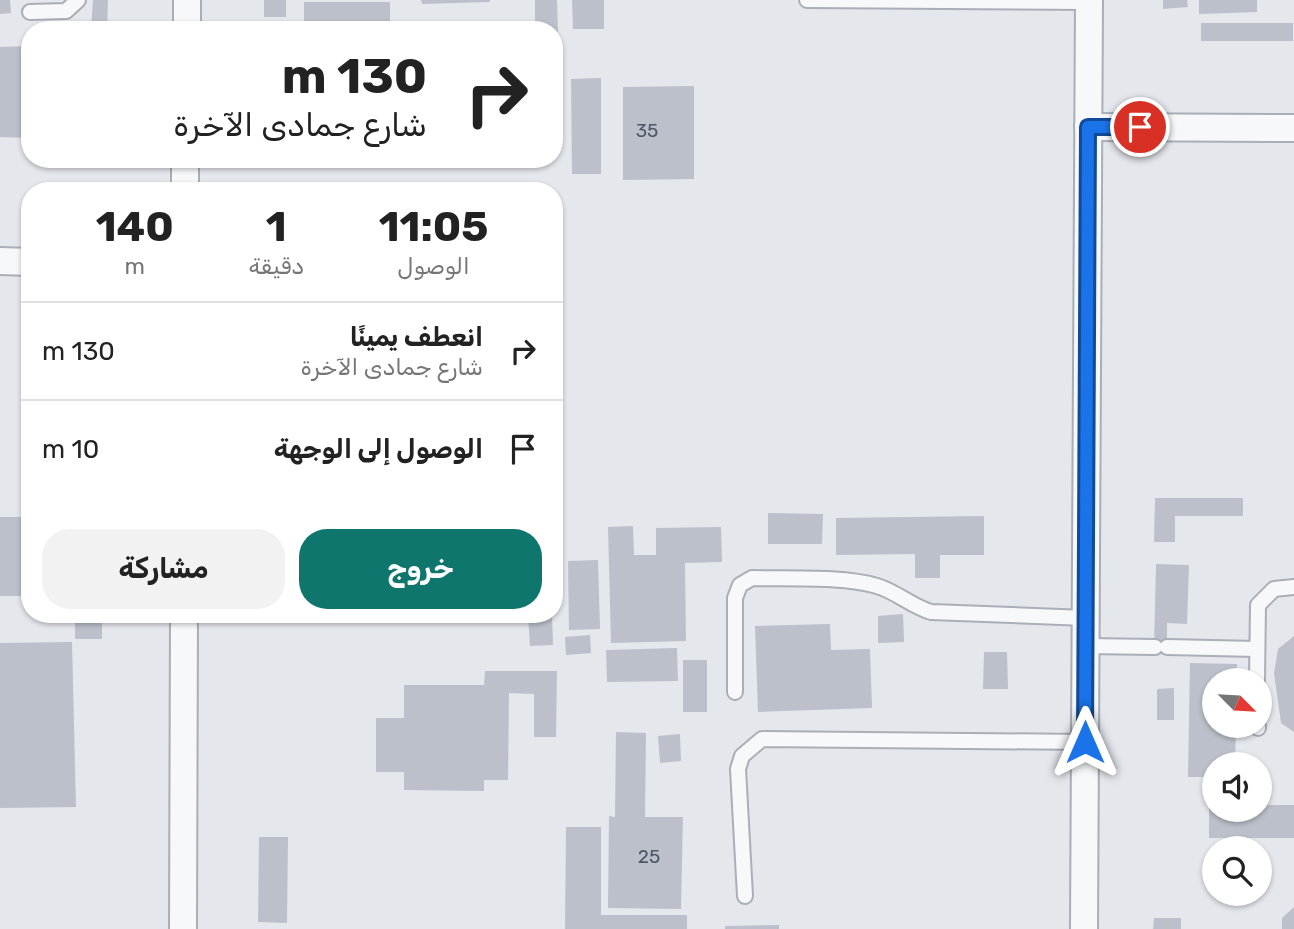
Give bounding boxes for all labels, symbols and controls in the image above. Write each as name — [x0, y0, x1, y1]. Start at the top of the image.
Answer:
text: 130 m — [282, 47, 427, 105]
icon: right — [451, 49, 542, 140]
pin — [1110, 97, 1170, 157]
text: شارع جمادى الآخرة — [173, 106, 427, 144]
icon: arrive — [1121, 108, 1159, 146]
house number: 35 — [636, 119, 658, 142]
text: 140 — [96, 202, 174, 252]
text: 1 — [266, 202, 287, 252]
text: 11:05 — [379, 202, 488, 252]
text: m — [124, 252, 145, 280]
text: دقيقة — [248, 252, 304, 280]
text: الوصول — [397, 252, 470, 280]
text: انعطف يمينًا — [350, 322, 483, 353]
icon: right — [504, 332, 542, 370]
text: 130 m — [42, 336, 115, 367]
text: شارع جمادى الآخرة — [301, 353, 483, 381]
icon: arrive — [504, 430, 542, 468]
text: 10 m — [42, 434, 99, 465]
text: الوصول إلى الوجهة — [274, 434, 483, 465]
button: مشاركة — [42, 529, 285, 609]
button: خروج — [299, 529, 542, 609]
north arrow — [1202, 668, 1272, 738]
map controls — [1202, 668, 1272, 906]
position arrow — [1048, 705, 1122, 779]
button: sound — [1202, 752, 1272, 822]
button: search — [1202, 836, 1272, 906]
house number: 25 — [638, 845, 660, 868]

